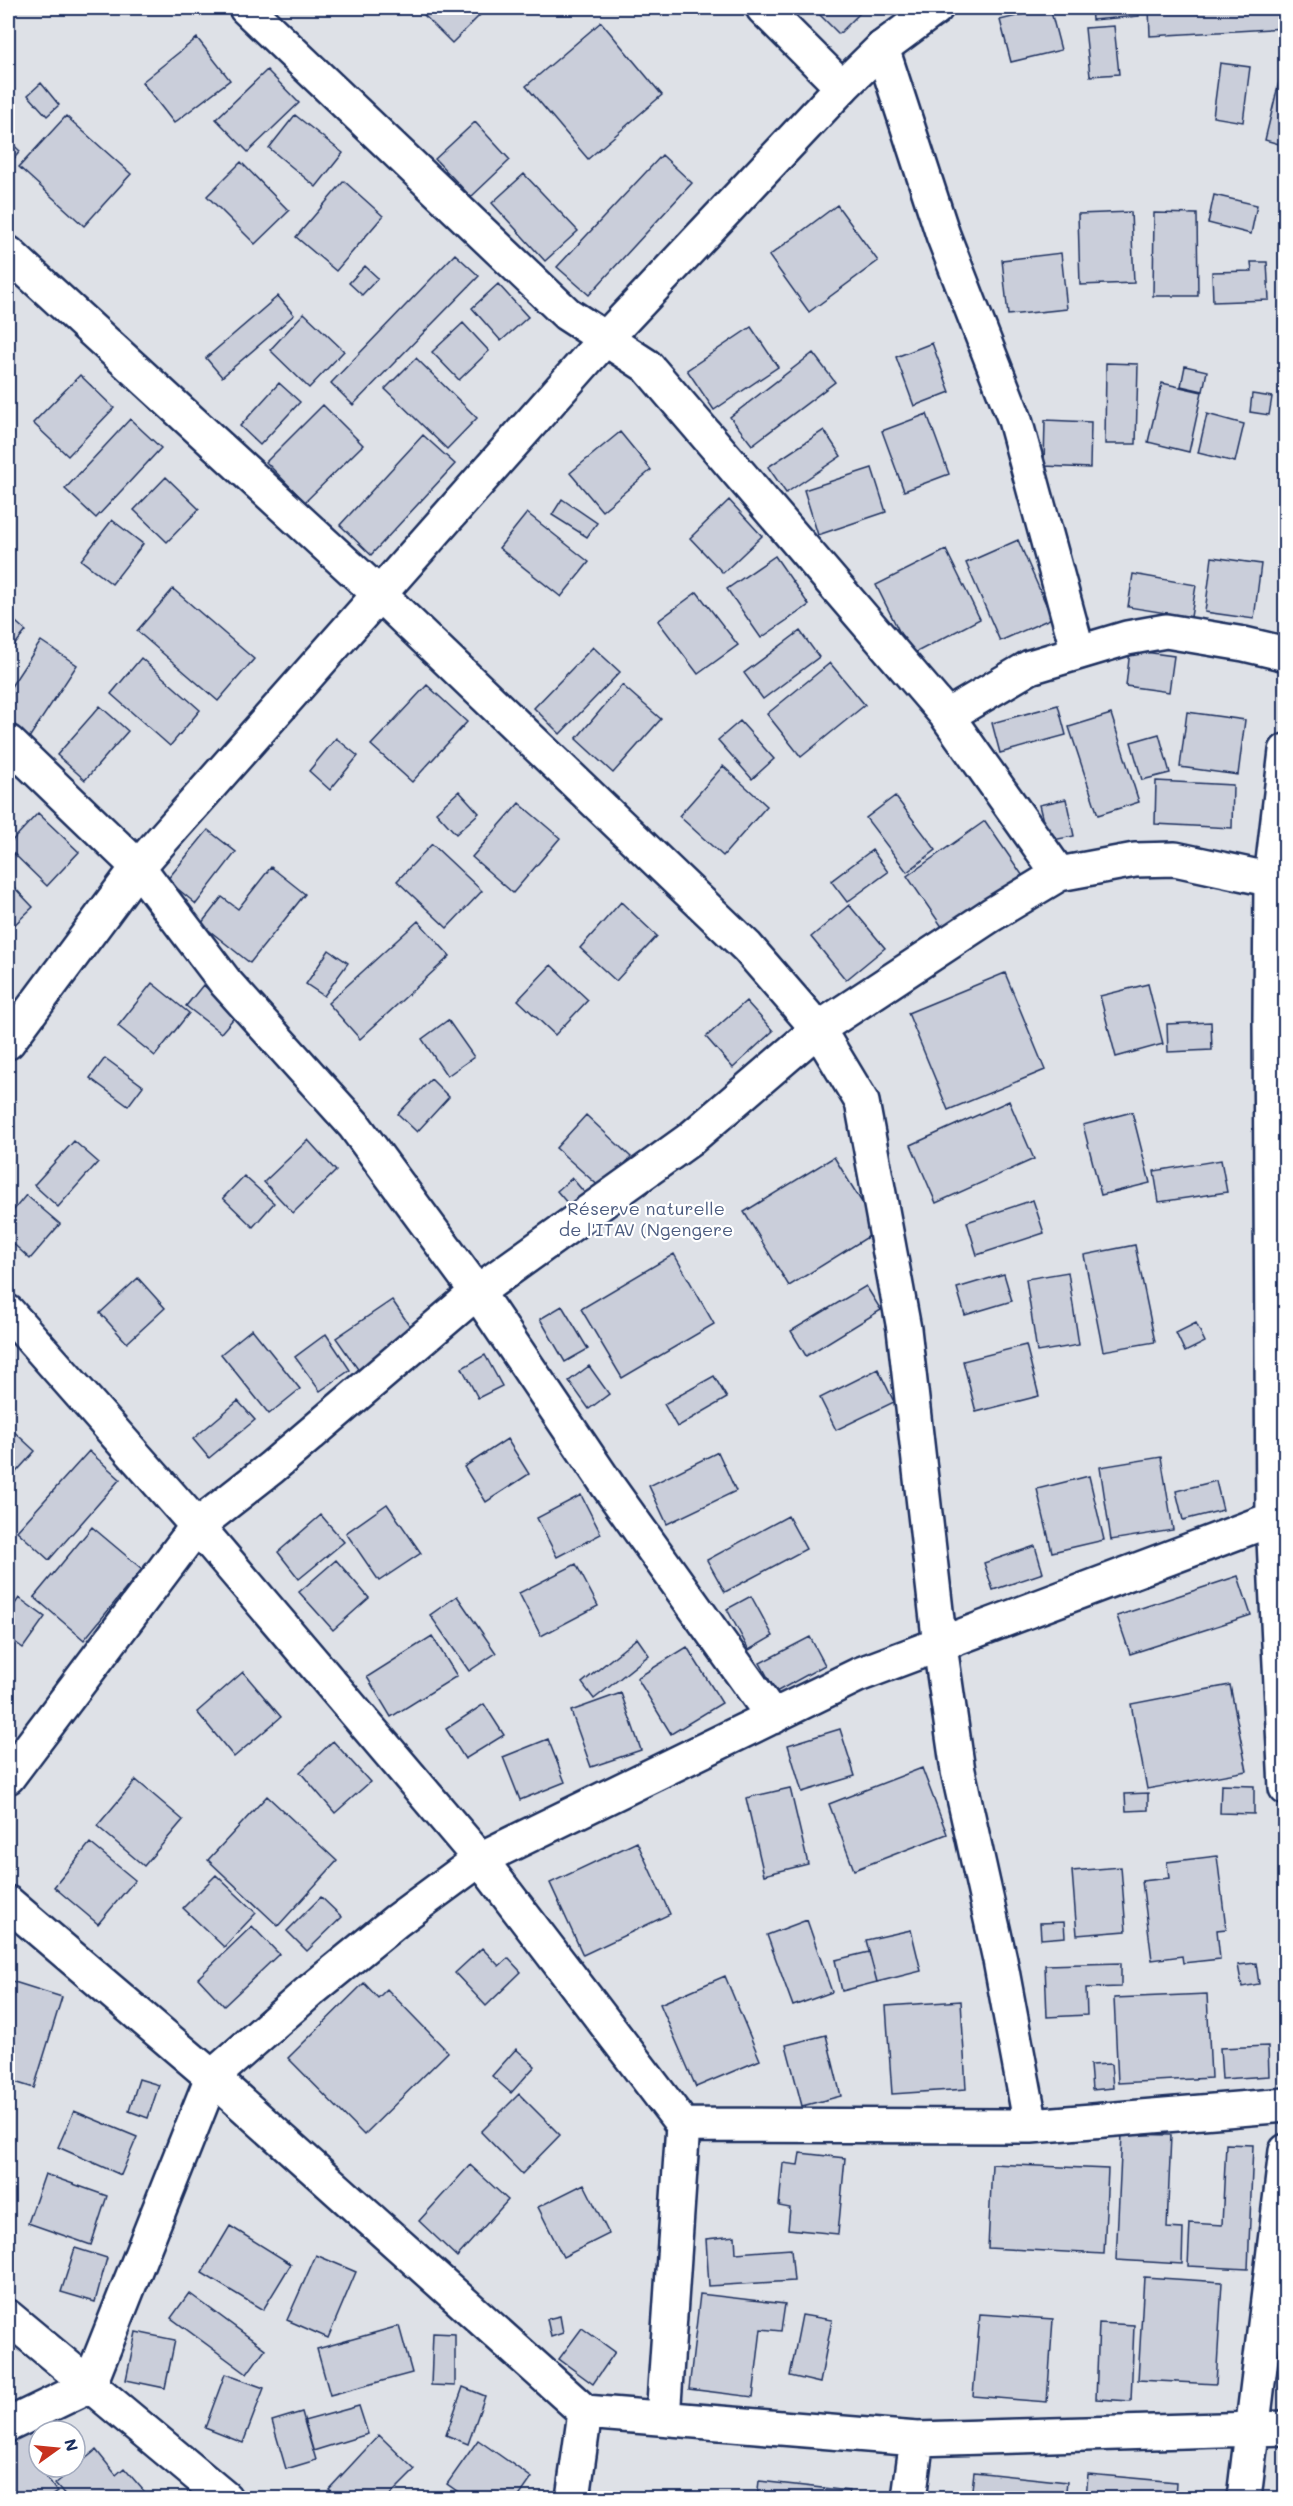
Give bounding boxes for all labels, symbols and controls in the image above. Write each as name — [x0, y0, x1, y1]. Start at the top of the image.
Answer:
park label: Réserve naturelle de l'ITAV (Ngengere — [559, 1196, 733, 1241]
north arrow — [27, 2419, 87, 2479]
text: N — [60, 2436, 84, 2454]

